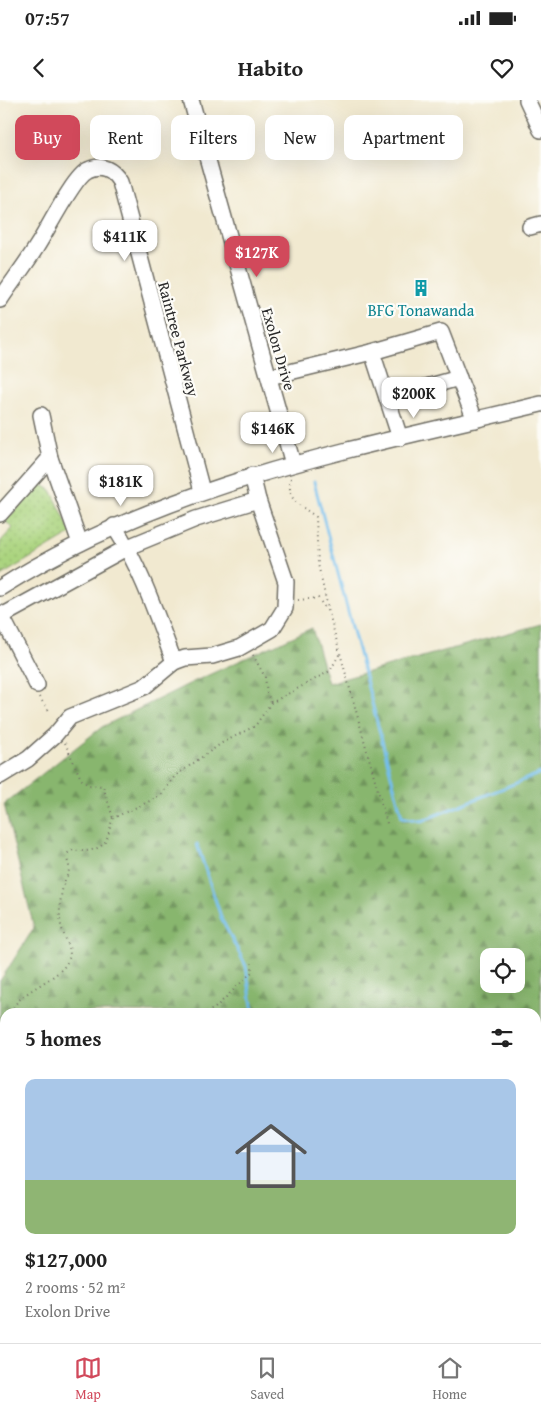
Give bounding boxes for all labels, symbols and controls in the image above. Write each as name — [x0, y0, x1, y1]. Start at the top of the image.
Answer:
text: 07:57 — [25, 4, 70, 32]
text: Habito — [238, 52, 303, 84]
icon: back — [25, 54, 53, 82]
icon: heart — [488, 54, 516, 82]
chip: Buy — [15, 115, 80, 160]
chip: Rent — [90, 115, 161, 160]
chip: Filters — [171, 115, 255, 160]
chip: New — [265, 115, 334, 160]
chip: Apartment — [344, 115, 463, 160]
pin: $411K — [90, 220, 160, 262]
text: $411K — [103, 224, 147, 248]
pin: $127K — [222, 236, 292, 278]
text: $127K — [235, 240, 279, 264]
building icon: BFG Tonawanda — [411, 278, 431, 298]
street label: Raintree Parkway — [152, 279, 206, 399]
place label: BFG Tonawanda — [368, 298, 475, 322]
street label: Exolon Drive — [256, 305, 302, 393]
pin: $200K — [379, 376, 449, 419]
text: $200K — [392, 381, 436, 405]
pin: $146K — [238, 412, 308, 454]
text: $146K — [251, 416, 295, 440]
pin: $181K — [86, 464, 156, 507]
text: $181K — [99, 469, 143, 493]
map controls — [480, 948, 525, 993]
button: locate — [480, 948, 525, 993]
text: 5 homes — [25, 1023, 101, 1054]
icon: filters — [488, 1024, 516, 1052]
icon: home — [226, 1111, 316, 1201]
text: $127,000 — [25, 1244, 107, 1275]
text: 2 rooms · 52 m² — [25, 1275, 125, 1299]
text: Exolon Drive — [25, 1299, 110, 1323]
tab: Map — [74, 1354, 102, 1404]
tab: Saved — [250, 1354, 284, 1404]
tab: Home — [432, 1354, 467, 1404]

